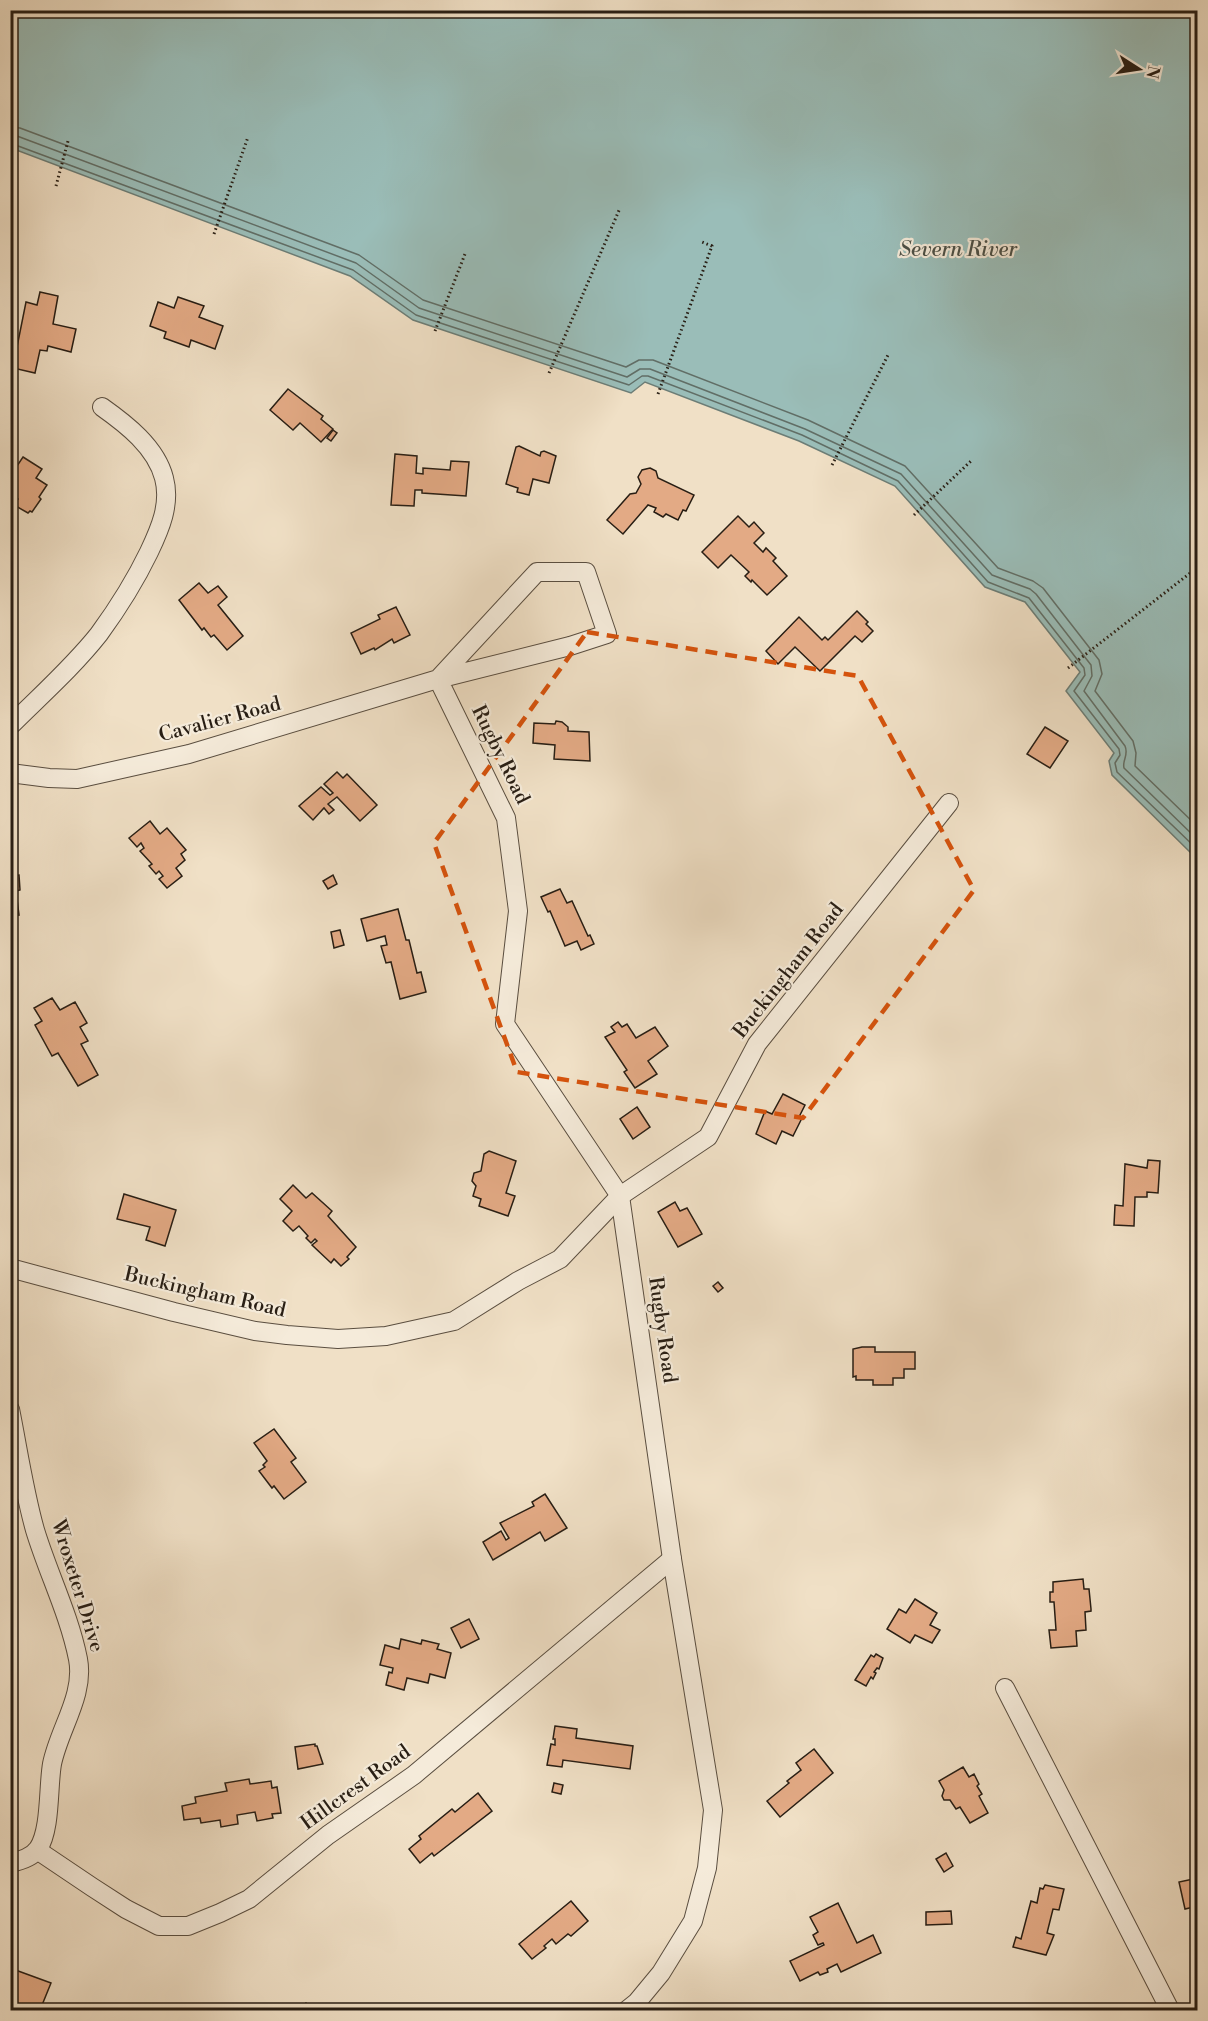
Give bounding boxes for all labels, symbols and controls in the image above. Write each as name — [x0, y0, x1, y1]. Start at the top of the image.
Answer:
north arrow — [1109, 39, 1169, 99]
text: N — [1142, 64, 1164, 81]
water label: Severn River — [899, 237, 1018, 263]
street label: Cavalier Road — [156, 692, 284, 748]
street label: Rugby Road — [465, 701, 535, 809]
street label: Buckingham Road — [728, 898, 850, 1044]
street label: Buckingham Road — [121, 1262, 289, 1324]
street label: Rugby Road — [642, 1275, 682, 1385]
street label: Wroxeter Drive — [45, 1516, 109, 1655]
street label: Hillcrest Road — [296, 1739, 416, 1836]

